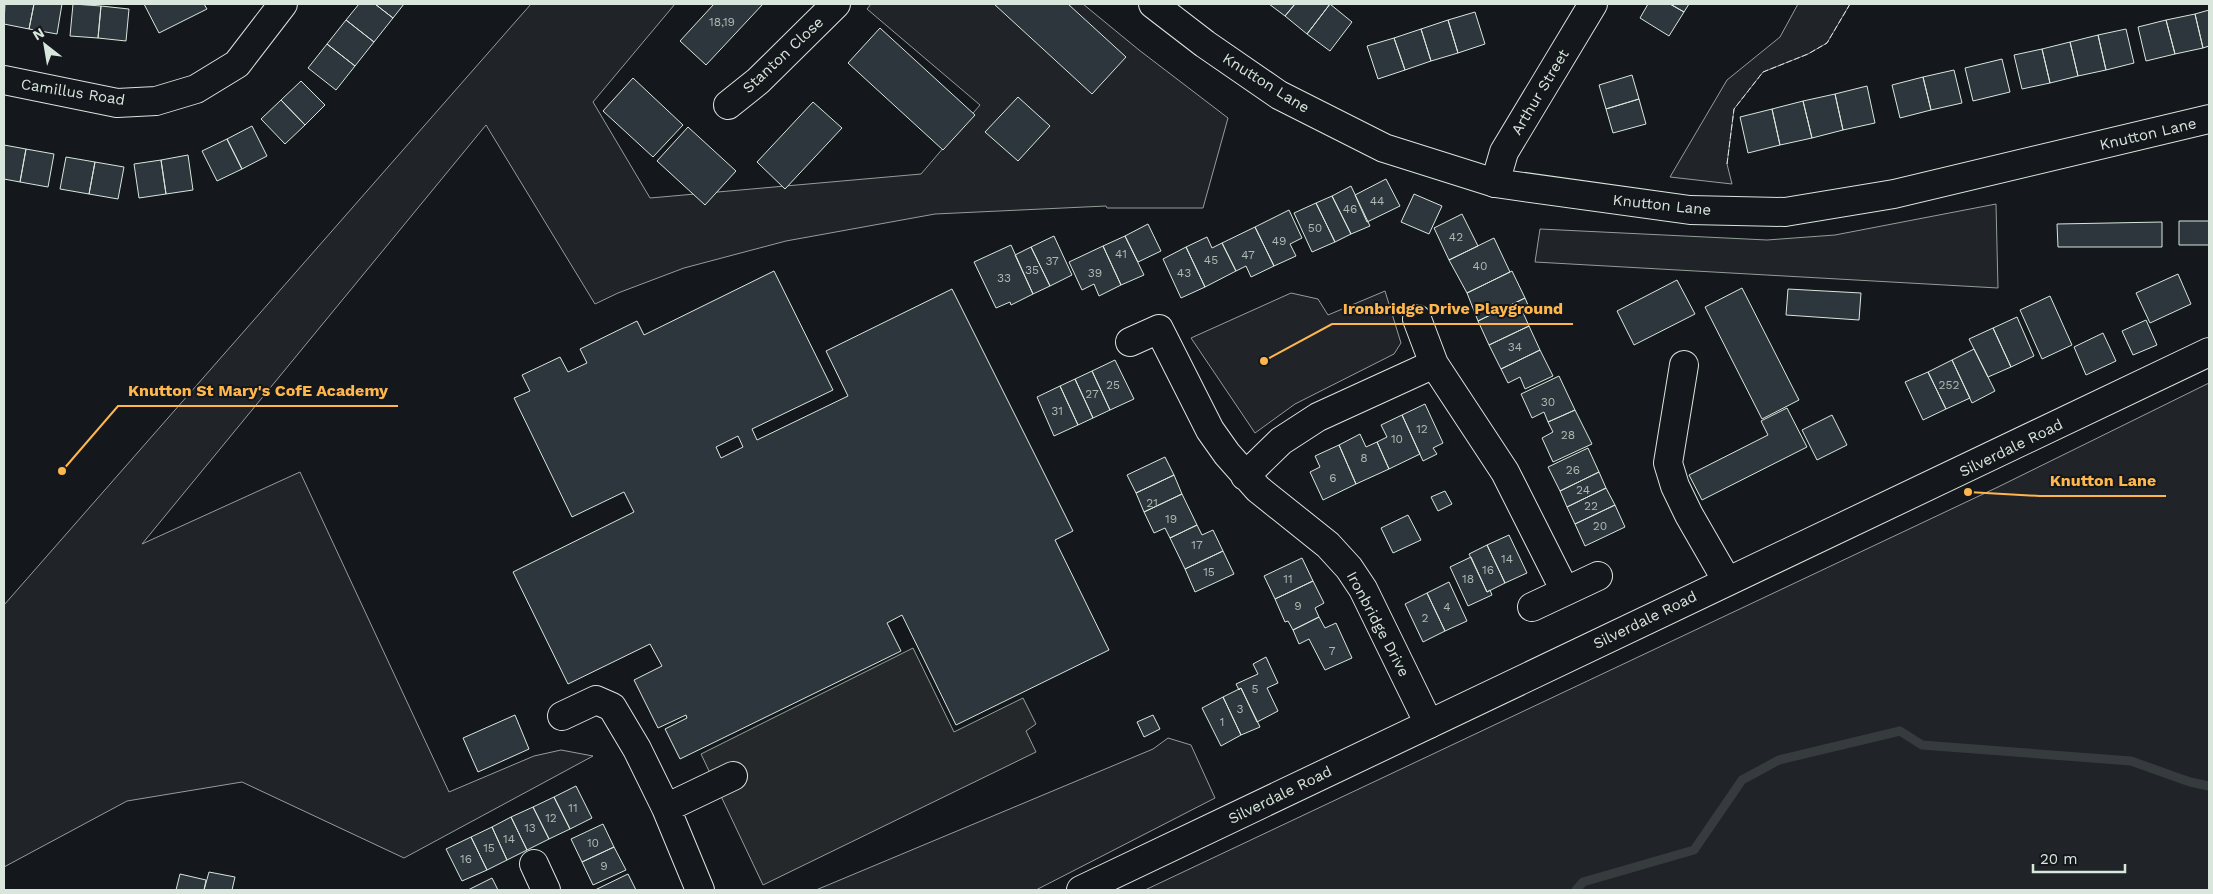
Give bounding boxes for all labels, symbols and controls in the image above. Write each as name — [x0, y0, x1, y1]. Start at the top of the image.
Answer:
street label: Stanton Close — [739, 13, 827, 97]
house number: 18,19 — [709, 15, 735, 29]
north arrow — [20, 20, 70, 70]
text: N — [30, 24, 47, 43]
street label: Arthur Street — [1507, 45, 1573, 138]
street label: Knutton Lane — [1219, 49, 1313, 117]
street label: Camillus Road — [20, 75, 126, 109]
street label: Knutton Lane — [2098, 114, 2198, 154]
street label: Knutton Lane — [1612, 191, 1712, 219]
house number: 44 — [1370, 194, 1384, 208]
house number: 46 — [1343, 202, 1357, 216]
house number: 50 — [1308, 221, 1322, 235]
house number: 42 — [1449, 230, 1463, 244]
house number: 49 — [1272, 234, 1286, 248]
house number: 41 — [1115, 247, 1127, 261]
house number: 47 — [1241, 248, 1255, 262]
house number: 45 — [1204, 253, 1218, 267]
house number: 37 — [1045, 254, 1059, 268]
house number: 40 — [1473, 259, 1487, 273]
house number: 35 — [1025, 263, 1039, 277]
house number: 39 — [1088, 266, 1102, 280]
house number: 43 — [1177, 266, 1191, 280]
house number: 33 — [997, 271, 1011, 285]
callout: Ironbridge Drive Playground — [1332, 293, 1573, 324]
text: Ironbridge Drive Playground — [1343, 299, 1563, 318]
house number: 34 — [1508, 340, 1522, 354]
callout: Knutton St Mary's CofE Academy — [118, 375, 398, 406]
house number: 25 — [1106, 378, 1120, 392]
house number: 252 — [1939, 378, 1959, 392]
text: Knutton St Mary's CofE Academy — [128, 381, 389, 400]
house number: 27 — [1085, 387, 1099, 401]
house number: 30 — [1541, 395, 1555, 409]
house number: 31 — [1051, 404, 1063, 418]
street label: Silverdale Road — [1956, 415, 2066, 481]
house number: 12 — [1416, 422, 1428, 436]
house number: 28 — [1561, 428, 1575, 442]
house number: 10 — [1391, 432, 1403, 446]
house number: 8 — [1360, 451, 1368, 465]
house number: 26 — [1566, 463, 1580, 477]
callout: Knutton Lane — [2040, 465, 2166, 496]
house number: 6 — [1329, 471, 1337, 485]
text: Knutton Lane — [2050, 471, 2156, 490]
house number: 24 — [1576, 483, 1590, 497]
house number: 21 — [1146, 496, 1158, 510]
house number: 22 — [1584, 499, 1598, 513]
house number: 19 — [1165, 512, 1177, 526]
house number: 20 — [1593, 519, 1607, 533]
house number: 17 — [1191, 538, 1203, 552]
house number: 14 — [1501, 552, 1513, 566]
house number: 16 — [1482, 563, 1494, 577]
house number: 15 — [1203, 565, 1215, 579]
street label: Ironbridge Drive — [1343, 568, 1413, 680]
house number: 11 — [1283, 572, 1293, 586]
house number: 18 — [1462, 572, 1474, 586]
street label: Silverdale Road — [1590, 587, 1700, 653]
house number: 9 — [1294, 599, 1302, 613]
house number: 4 — [1443, 600, 1451, 614]
house number: 2 — [1422, 611, 1429, 625]
house number: 7 — [1329, 644, 1336, 658]
house number: 5 — [1252, 682, 1259, 696]
house number: 3 — [1237, 702, 1244, 716]
house number: 1 — [1220, 715, 1224, 729]
street label: Silverdale Road — [1225, 762, 1335, 828]
house number: 11 — [568, 801, 578, 815]
house number: 12 — [545, 811, 557, 825]
house number: 13 — [524, 821, 536, 835]
house number: 14 — [503, 832, 515, 846]
house number: 10 — [587, 836, 599, 850]
house number: 15 — [483, 841, 495, 855]
scale bar — [2033, 842, 2126, 874]
text: 20 m — [2040, 850, 2078, 868]
house number: 16 — [460, 852, 472, 866]
house number: 9 — [600, 859, 608, 873]

